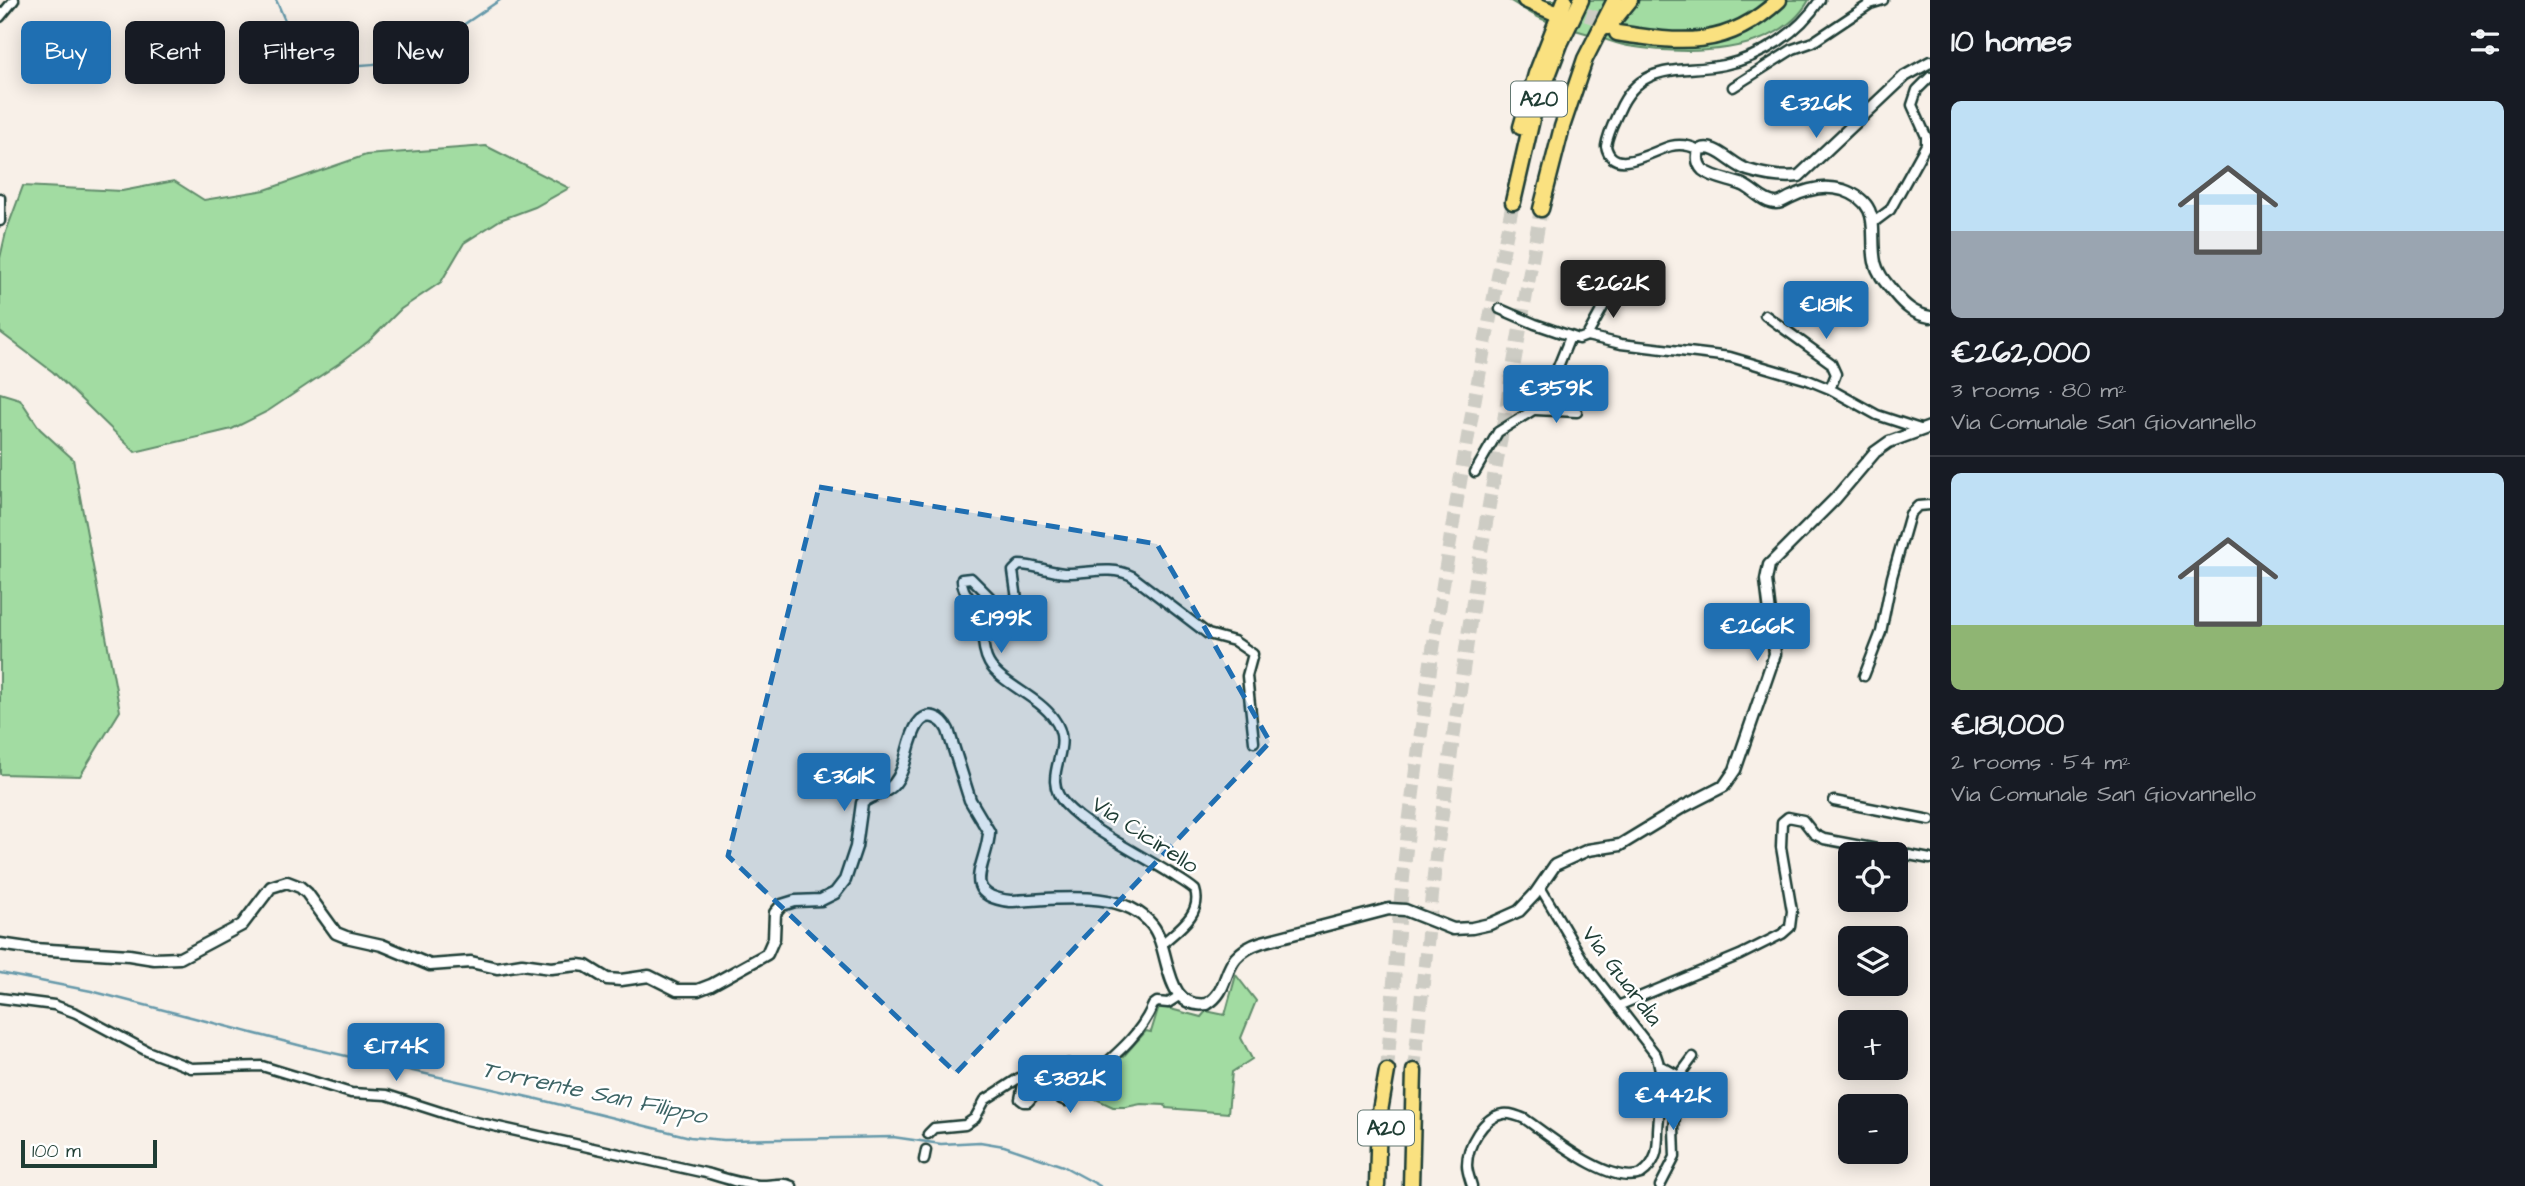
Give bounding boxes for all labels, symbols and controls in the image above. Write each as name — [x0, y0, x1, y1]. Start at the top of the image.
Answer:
chip: Buy — [21, 21, 111, 84]
chip: Rent — [125, 21, 225, 84]
chip: Filters — [239, 21, 359, 84]
chip: New — [373, 21, 469, 84]
text: 10 homes — [1951, 21, 2072, 63]
icon: filters — [2466, 23, 2504, 61]
pin: €326K — [1767, 80, 1865, 140]
road number: A20 — [1511, 82, 1567, 116]
text: €326K — [1780, 87, 1852, 119]
icon: home — [2165, 147, 2291, 273]
pin: €262K — [1564, 260, 1662, 320]
text: €262K — [1577, 267, 1649, 299]
pin: €181K — [1777, 282, 1875, 341]
text: €181K — [1799, 288, 1853, 320]
text: €262,000 — [1951, 332, 2090, 374]
pin: €359K — [1507, 366, 1605, 425]
text: €359K — [1519, 372, 1593, 404]
text: 3 rooms · 80 m² — [1951, 374, 2127, 406]
text: Via Comunale San Giovannello — [1951, 406, 2256, 438]
icon: home — [2165, 519, 2291, 645]
pin: €199K — [952, 596, 1050, 655]
text: €199K — [970, 602, 1032, 634]
pin: €266K — [1708, 604, 1806, 663]
text: €266K — [1720, 610, 1794, 642]
text: €181,000 — [1951, 704, 2064, 746]
text: 2 rooms · 54 m² — [1951, 746, 2131, 778]
pin: €361K — [795, 754, 893, 813]
text: €361K — [813, 760, 875, 792]
text: Via Comunale San Giovannello — [1951, 778, 2256, 810]
street label: Via Cicirello — [1085, 788, 1205, 882]
map controls — [1838, 842, 1908, 1164]
button: locate — [1838, 842, 1908, 912]
street label: Via Guardia — [1574, 919, 1670, 1033]
button: layers — [1838, 926, 1908, 996]
button: + — [1838, 1010, 1908, 1080]
pin: €174K — [347, 1024, 445, 1083]
text: €174K — [364, 1030, 428, 1062]
water label: Torrente San Filippo — [478, 1053, 711, 1134]
pin: €382K — [1021, 1056, 1119, 1115]
text: €382K — [1034, 1062, 1106, 1094]
pin: €442K — [1624, 1072, 1722, 1132]
text: €442K — [1635, 1079, 1711, 1111]
button: − — [1838, 1094, 1908, 1164]
road number: A20 — [1358, 1110, 1414, 1146]
scale bar — [21, 1137, 158, 1169]
text: 100 m — [32, 1138, 81, 1165]

